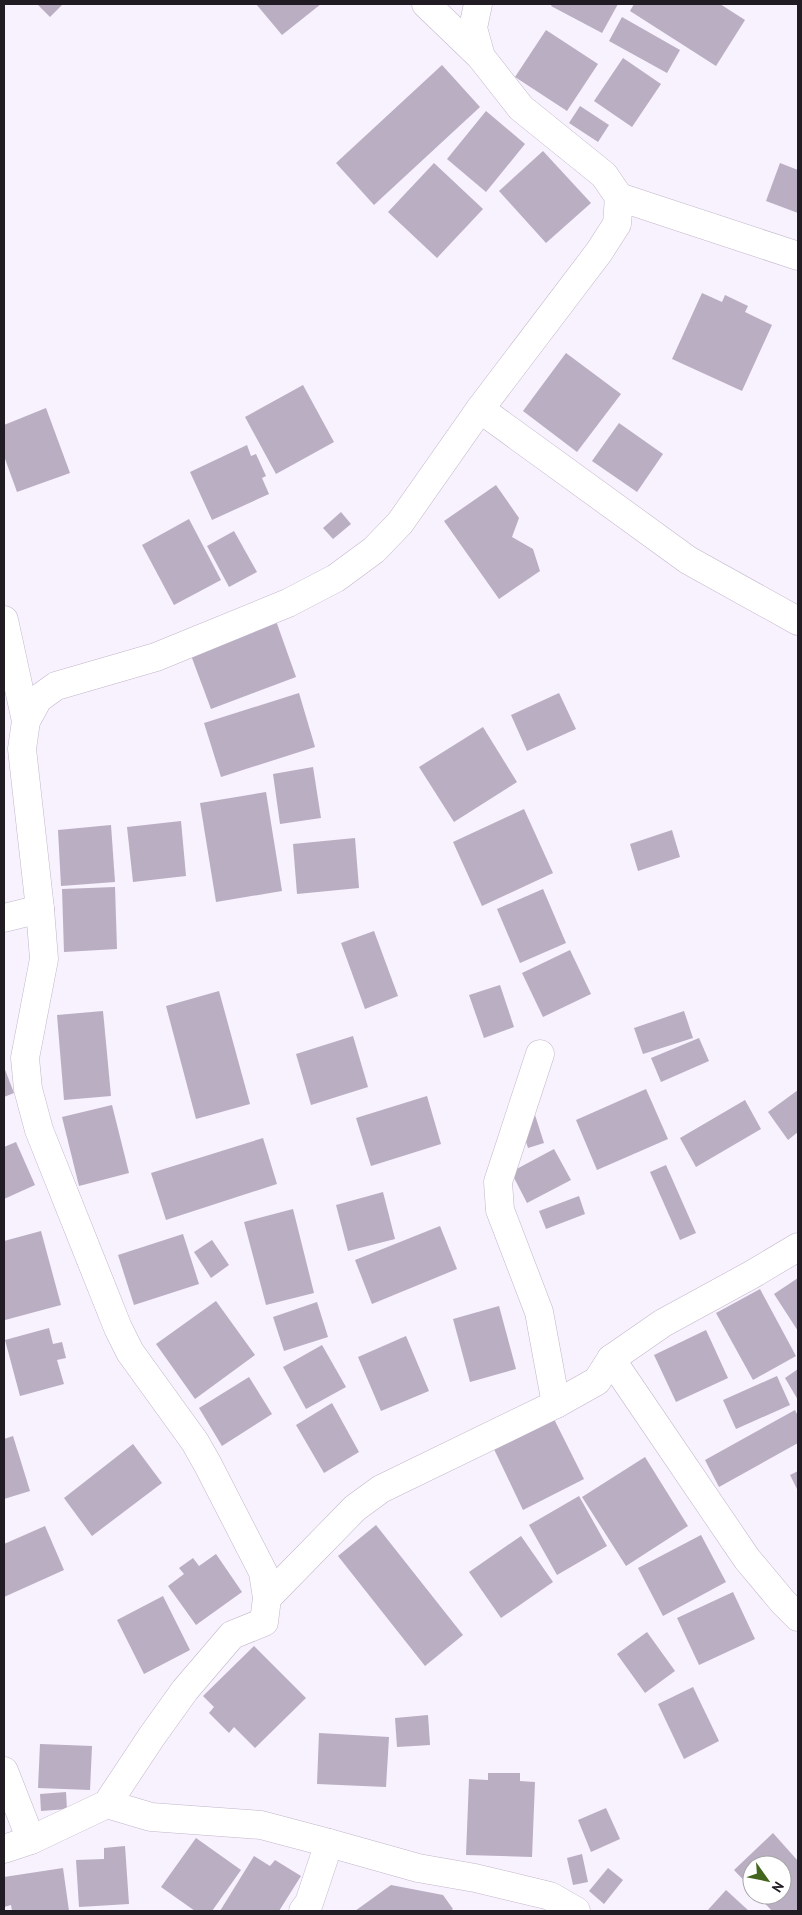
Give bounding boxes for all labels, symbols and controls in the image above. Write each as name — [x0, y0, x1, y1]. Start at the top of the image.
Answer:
north arrow — [742, 1855, 792, 1905]
text: N — [768, 1878, 788, 1896]

